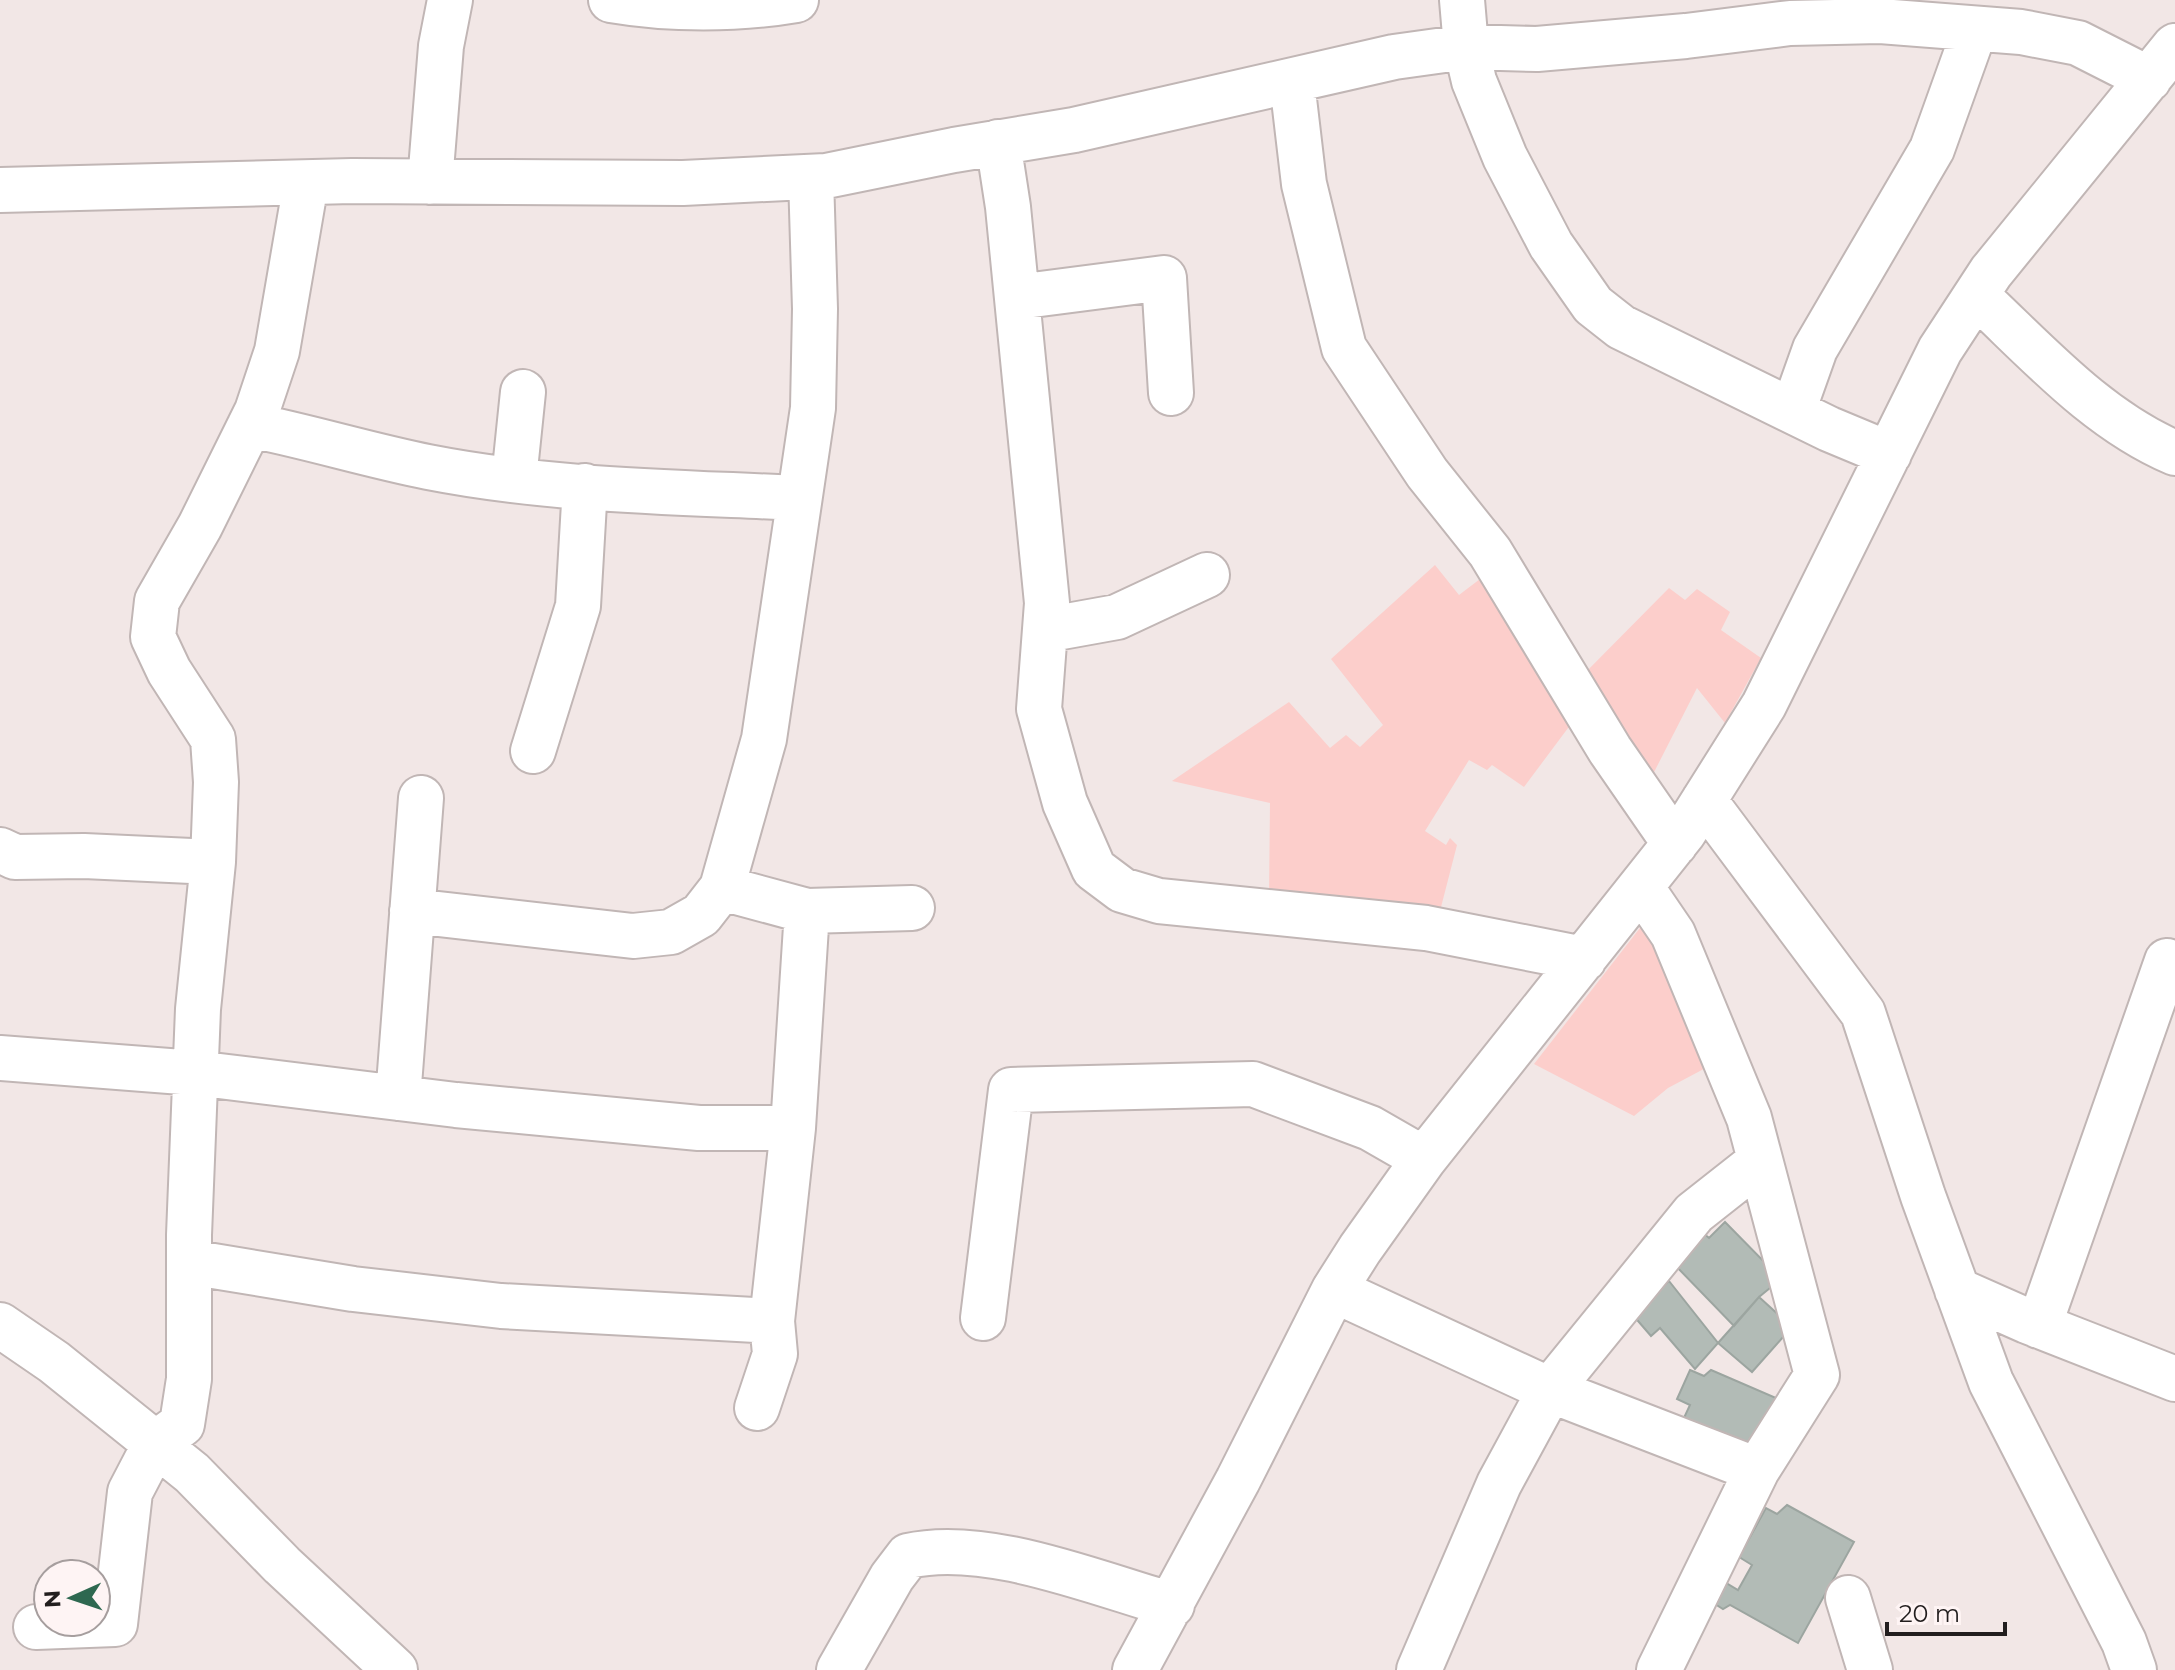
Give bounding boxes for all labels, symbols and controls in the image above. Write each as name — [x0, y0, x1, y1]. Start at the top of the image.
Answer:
north arrow — [32, 1558, 112, 1638]
scale bar — [1887, 1586, 2005, 1636]
text: N — [39, 1589, 66, 1609]
text: 20 m — [1899, 1599, 1960, 1628]

